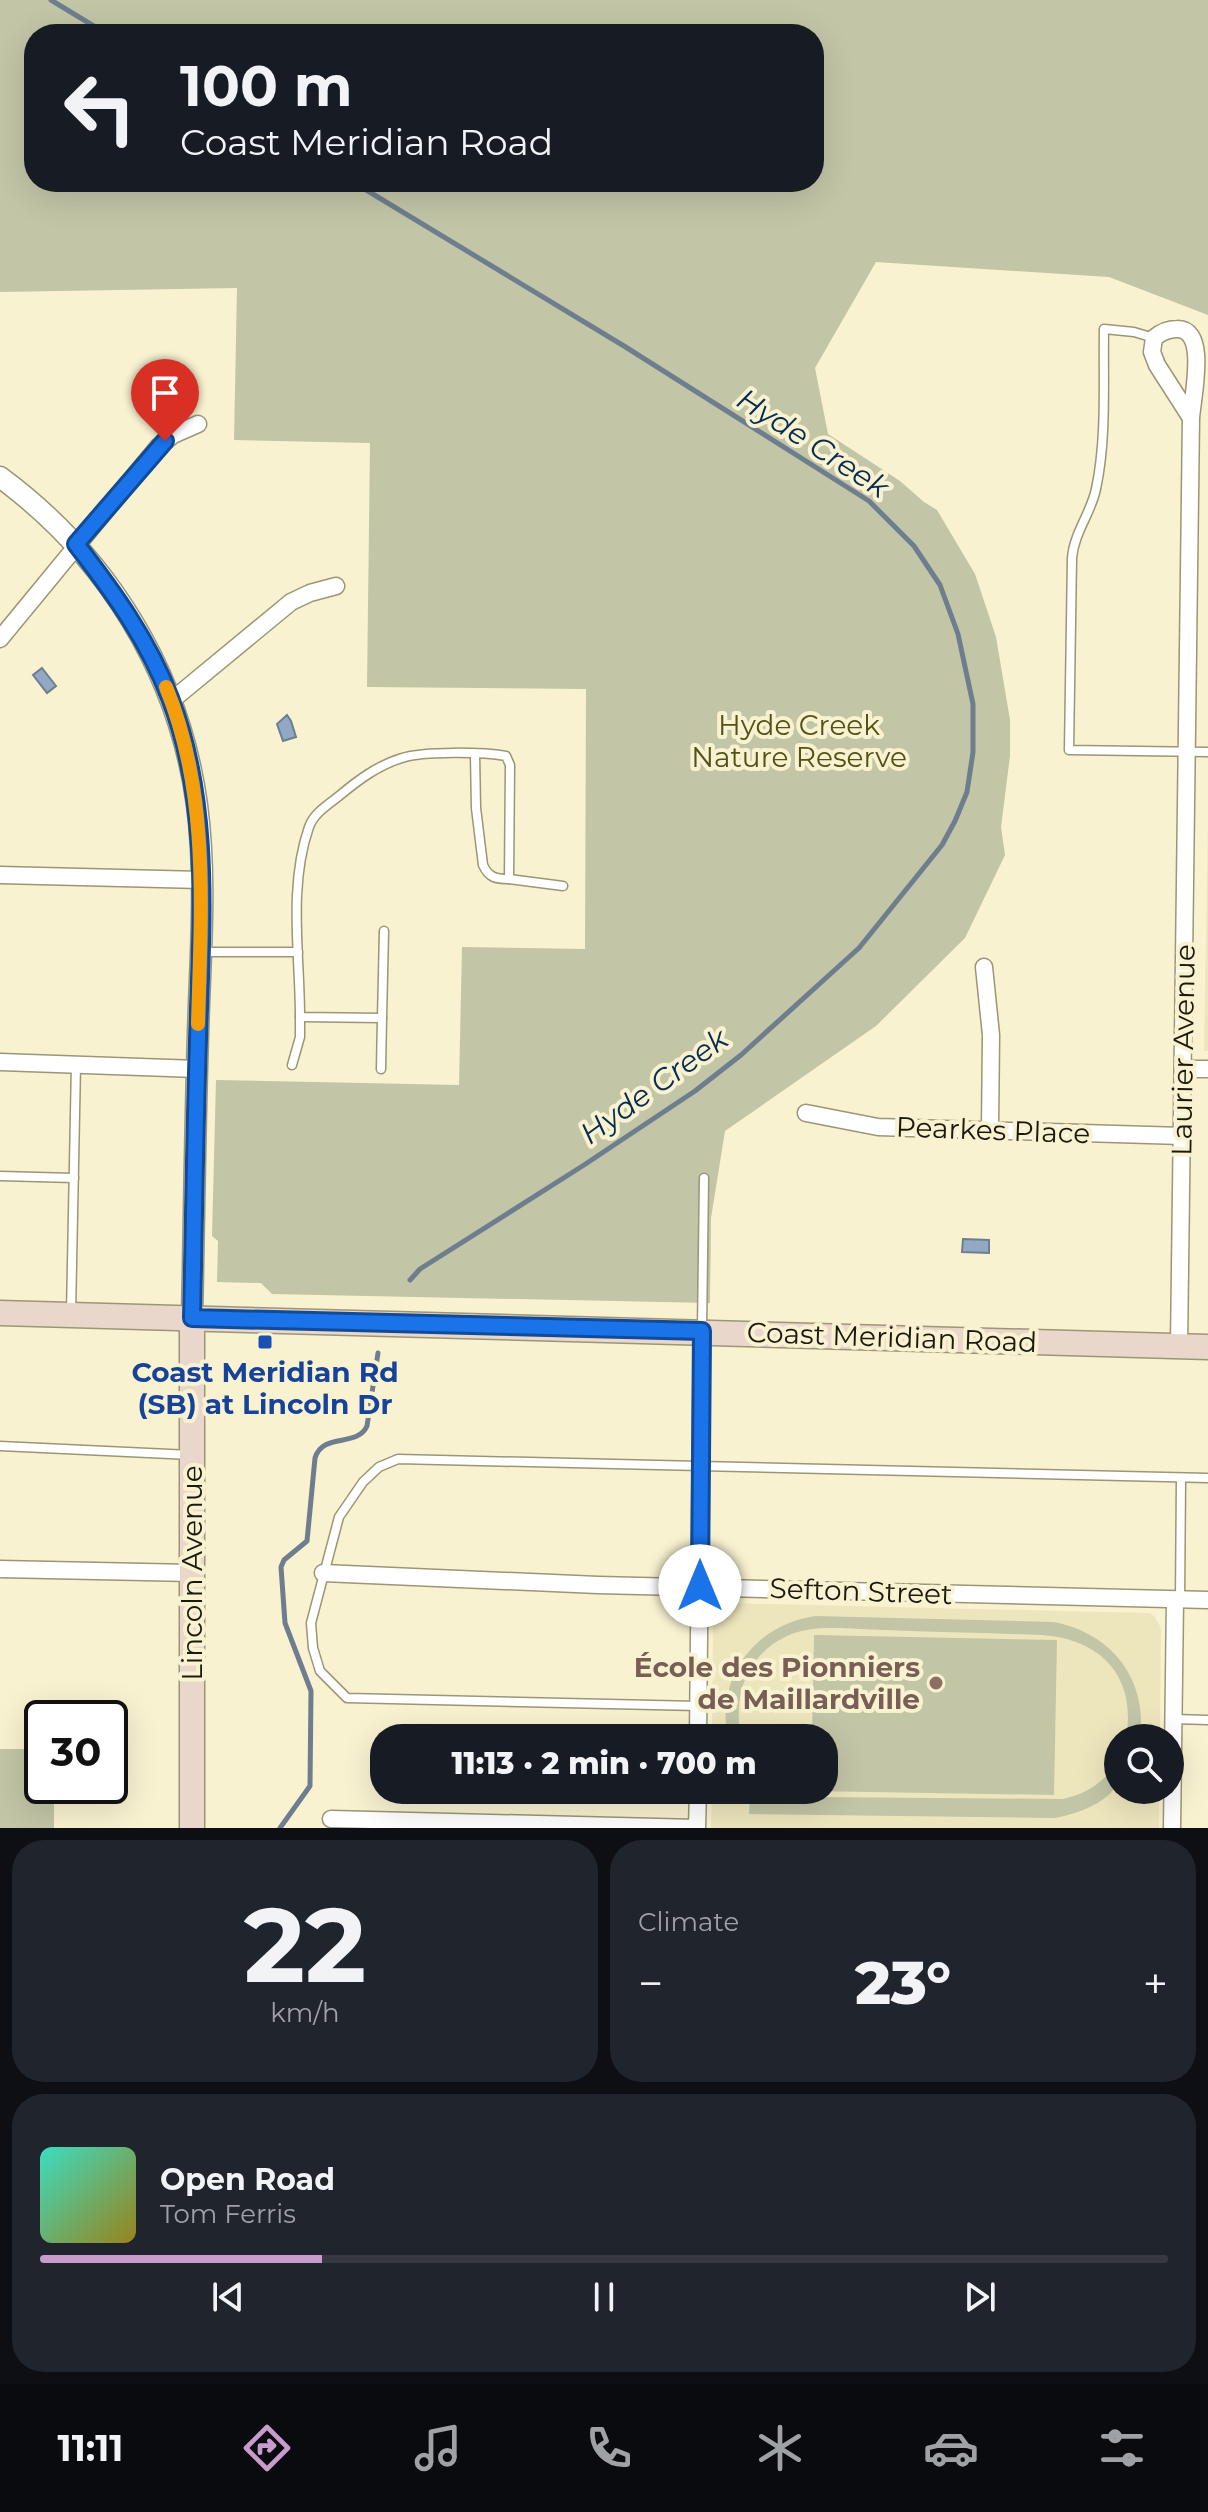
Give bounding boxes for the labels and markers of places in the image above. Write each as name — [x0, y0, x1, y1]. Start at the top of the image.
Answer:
pin — [131, 359, 199, 441]
marker: Coast Meridian Rd (SB) at Lincoln Dr — [256, 1333, 274, 1351]
place label: Coast Meridian Rd (SB) at Lincoln Dr — [131, 1355, 399, 1421]
place label: École des Pionniers de Maillardville — [634, 1650, 920, 1716]
marker: École des Pionniers de Maillardville — [927, 1674, 945, 1692]

